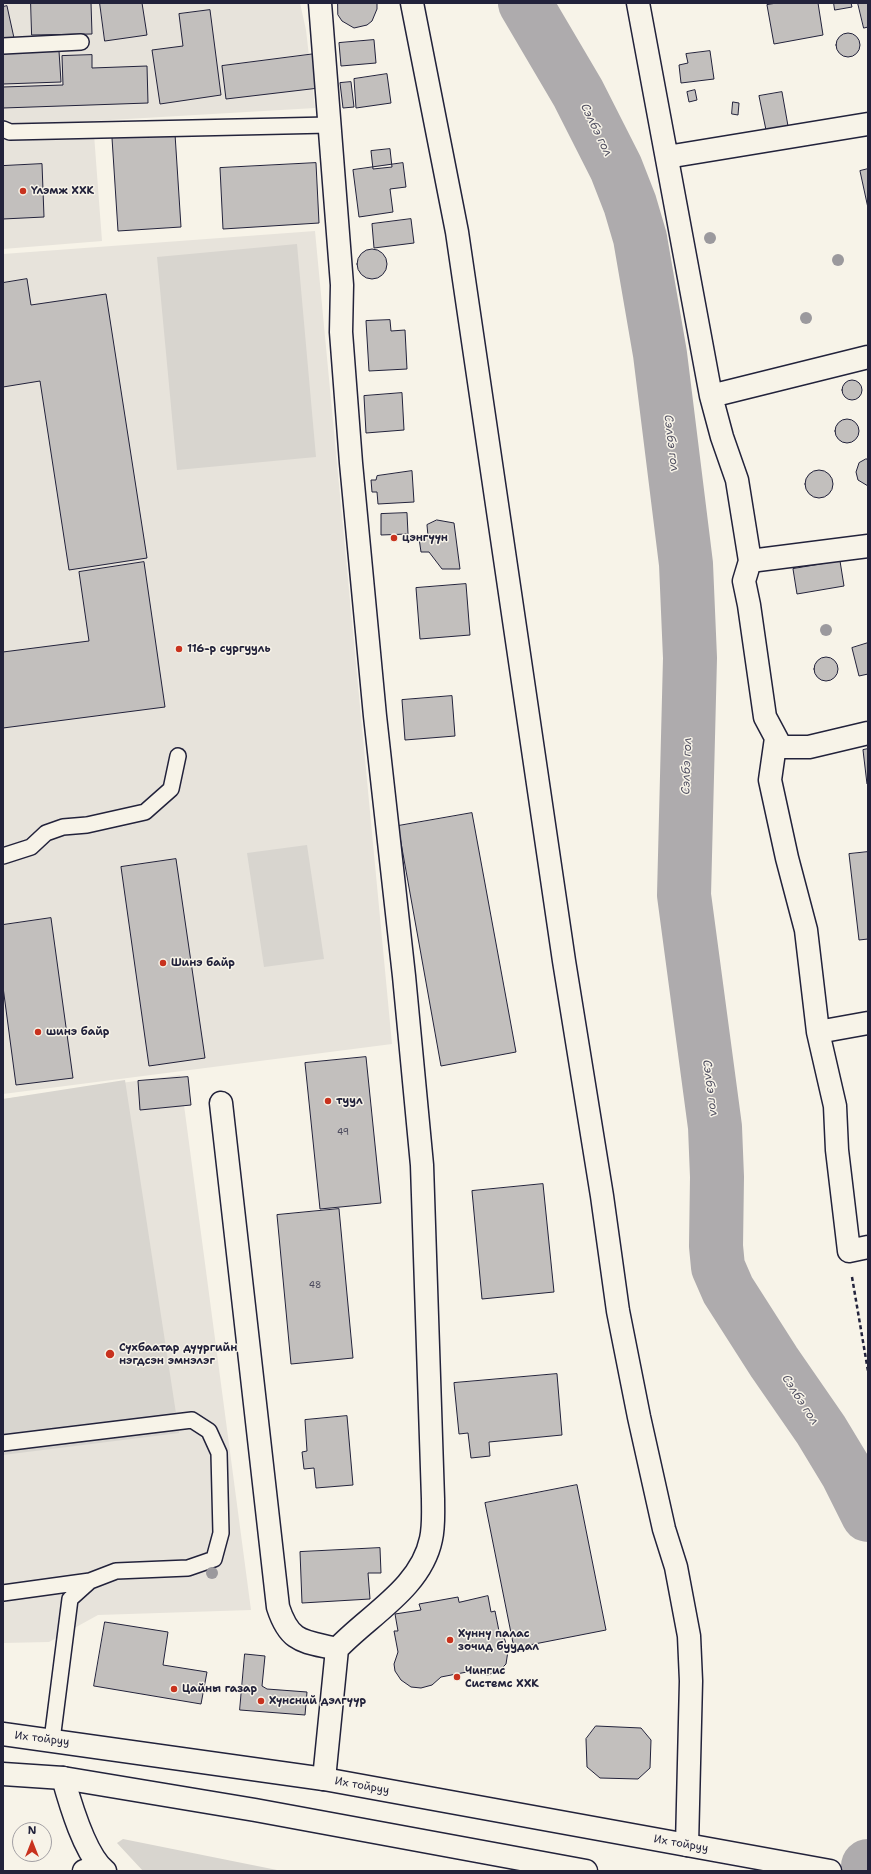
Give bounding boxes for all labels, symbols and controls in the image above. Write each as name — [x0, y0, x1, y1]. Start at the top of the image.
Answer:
water label: Сэлбэ гол — [577, 101, 615, 159]
place label: Үлэмж ХХК — [31, 184, 94, 198]
marker: Үлэмж ХХК — [18, 186, 28, 196]
water label: Сэлбэ гол — [660, 414, 682, 472]
place label: цэнгүүн — [402, 531, 448, 545]
marker: цэнгүүн — [389, 533, 399, 543]
place label: 116-р сургууль — [187, 642, 271, 656]
marker: 116-р сургууль — [174, 644, 184, 654]
water label: Сэлбэ гол — [679, 737, 695, 795]
place label: Шинэ байр — [171, 956, 235, 970]
marker: Шинэ байр — [158, 958, 168, 968]
place label: шинэ байр — [46, 1025, 109, 1039]
marker: шинэ байр — [33, 1027, 43, 1037]
water label: Сэлбэ гол — [699, 1059, 721, 1117]
place label: туул — [336, 1094, 363, 1108]
marker: туул — [323, 1096, 333, 1106]
house number: 49 — [337, 1128, 349, 1138]
house number: 48 — [309, 1281, 321, 1291]
place label: Сүхбаатар дүүргийн нэгдсэн эмнэлэг — [119, 1341, 237, 1367]
marker: Сүхбаатар дүүргийн нэгдсэн эмнэлэг — [104, 1348, 116, 1360]
water label: Сэлбэ гол — [778, 1372, 822, 1428]
place label: Хүннү палас зочид буудал — [458, 1627, 539, 1653]
marker: Хүннү палас зочид буудал — [445, 1635, 455, 1645]
place label: Чингис Системс ХХК — [465, 1664, 539, 1690]
marker: Чингис Системс ХХК — [452, 1672, 462, 1682]
place label: Цайны газар — [182, 1682, 257, 1696]
marker: Цайны газар — [169, 1684, 179, 1694]
place label: Хүнсний дэлгүүр — [269, 1694, 366, 1708]
marker: Хүнсний дэлгүүр — [256, 1696, 266, 1706]
street label: Их тойруу — [14, 1729, 70, 1749]
street label: Их тойруу — [334, 1775, 390, 1797]
north arrow — [12, 1822, 52, 1862]
text: N — [28, 1823, 36, 1838]
street label: Их тойруу — [653, 1833, 709, 1855]

